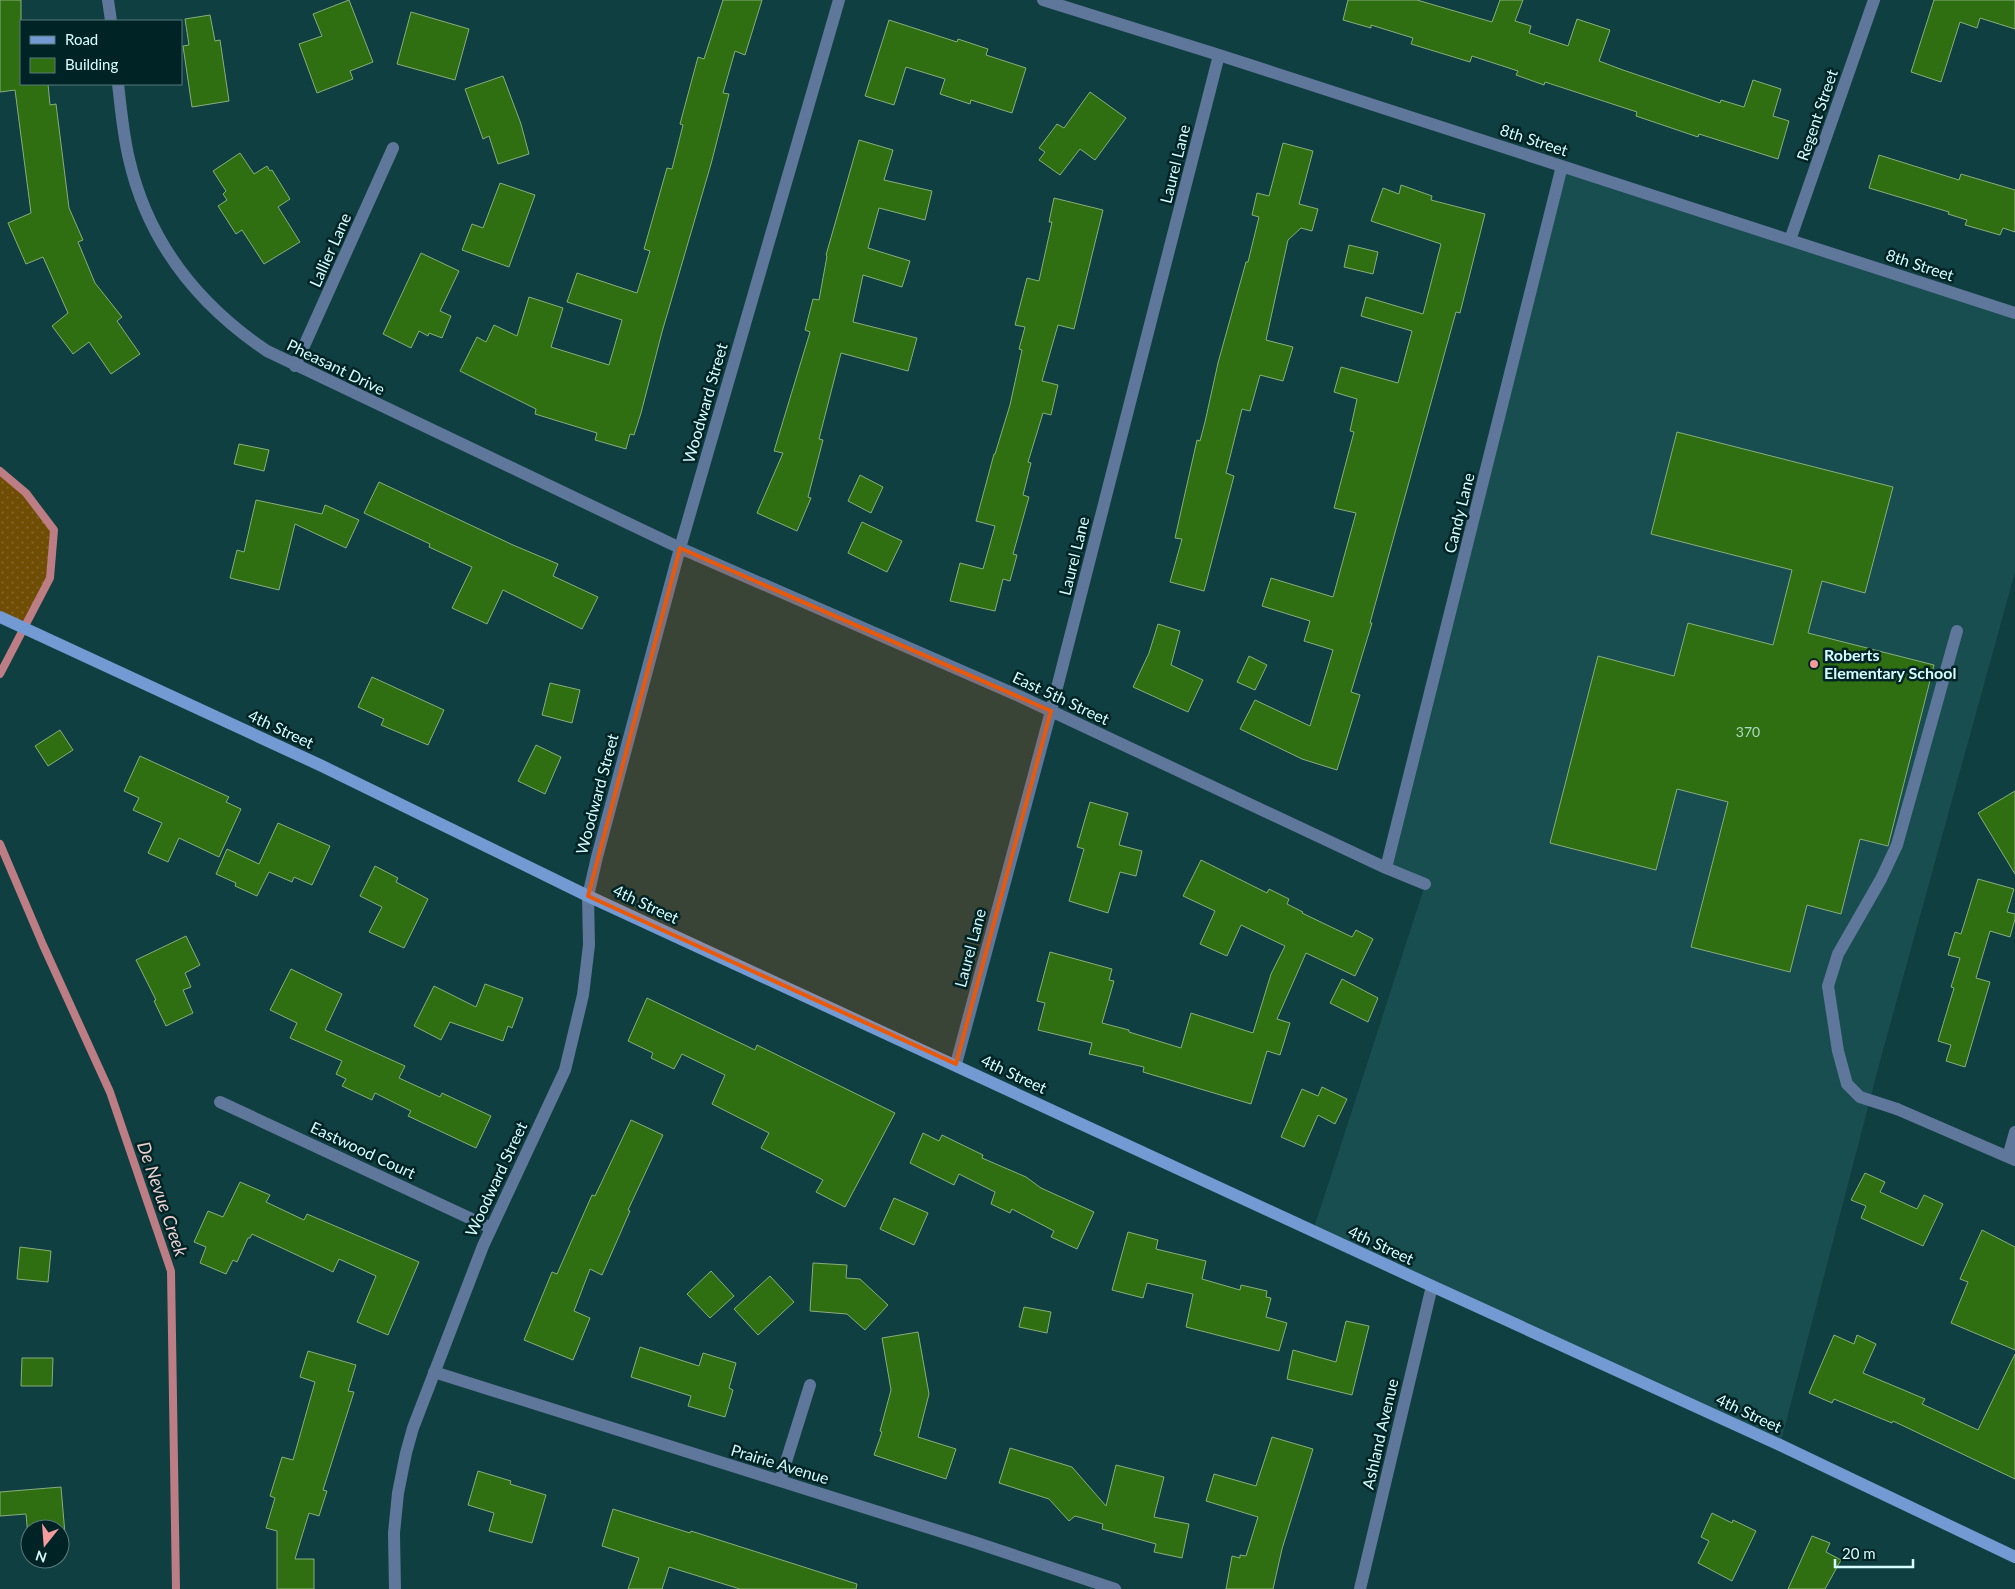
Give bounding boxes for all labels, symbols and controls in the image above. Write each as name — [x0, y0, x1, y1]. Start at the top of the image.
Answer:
legend — [20, 20, 182, 85]
text: Road — [65, 30, 98, 48]
text: Building — [65, 55, 118, 73]
street label: Regent Street — [1792, 66, 1841, 163]
street label: 8th Street — [1498, 120, 1571, 159]
street label: Laurel Lane — [1156, 123, 1193, 205]
street label: Lallier Lane — [305, 210, 354, 290]
street label: 8th Street — [1884, 245, 1957, 284]
street label: Pheasant Drive — [284, 335, 388, 398]
street label: Woodward Street — [678, 340, 731, 465]
street label: Candy Lane — [1439, 471, 1478, 555]
street label: Laurel Lane — [1055, 515, 1092, 597]
place label: Roberts Elementary School — [1824, 645, 1956, 682]
marker: Roberts Elementary School — [1808, 658, 1820, 670]
street label: East 5th Street — [1010, 667, 1113, 728]
street label: 4th Street — [245, 705, 317, 752]
house number: 370 — [1736, 723, 1760, 740]
street label: Woodward Street — [571, 731, 622, 856]
street label: 4th Street — [610, 880, 682, 927]
street label: Laurel Lane — [950, 907, 989, 989]
street label: 4th Street — [978, 1050, 1050, 1097]
street label: Eastwood Court — [308, 1117, 419, 1182]
street label: Woodward Street — [461, 1118, 530, 1239]
water label: De Nevue Creek — [133, 1138, 193, 1259]
street label: 4th Street — [1345, 1221, 1417, 1268]
street label: Ashland Avenue — [1358, 1377, 1401, 1491]
street label: 4th Street — [1713, 1389, 1785, 1436]
street label: Prairie Avenue — [729, 1440, 832, 1487]
north arrow — [20, 1519, 70, 1569]
scale bar — [1835, 1536, 1912, 1568]
text: 20 m — [1842, 1544, 1876, 1562]
text: N — [33, 1547, 49, 1567]

